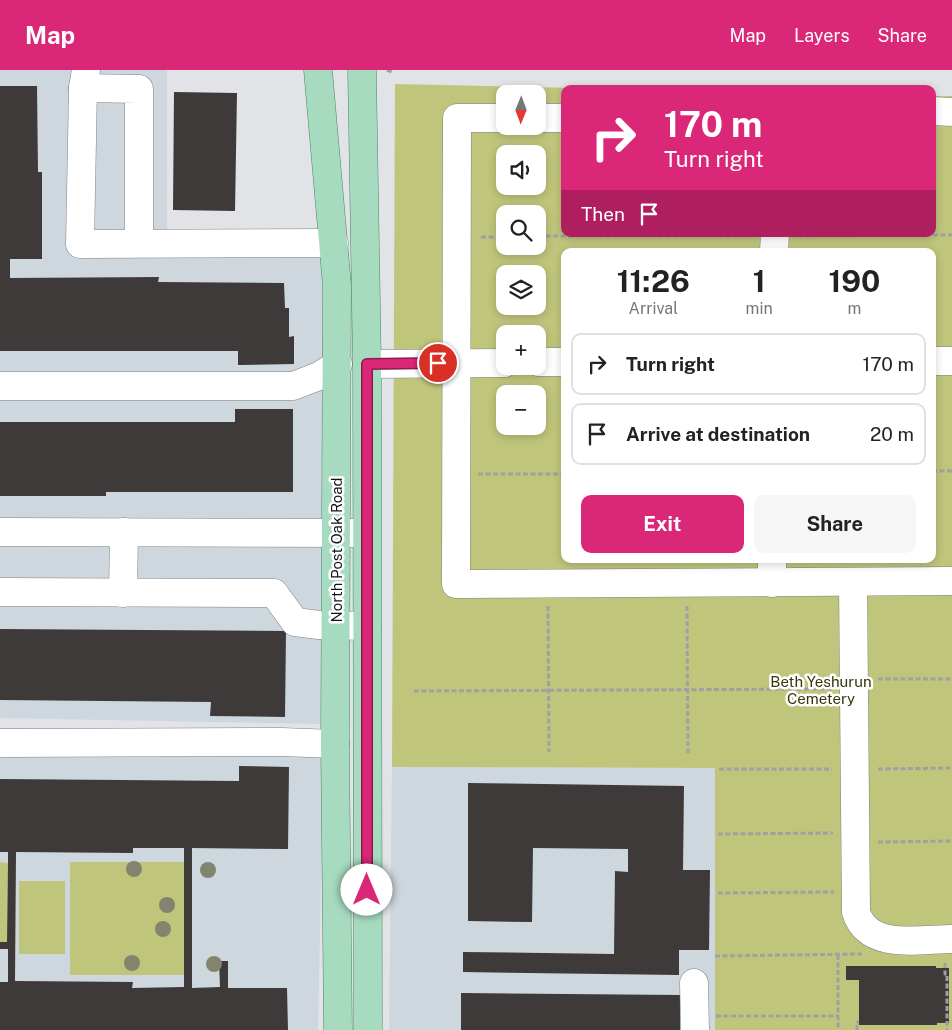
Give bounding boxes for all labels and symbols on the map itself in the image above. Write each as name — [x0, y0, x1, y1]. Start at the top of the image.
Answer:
north arrow — [496, 85, 546, 135]
pin — [417, 342, 459, 384]
street label: North Post Oak Road — [328, 478, 345, 622]
park label: Beth Yeshurun Cemetery — [770, 673, 872, 707]
position arrow — [340, 863, 392, 915]

